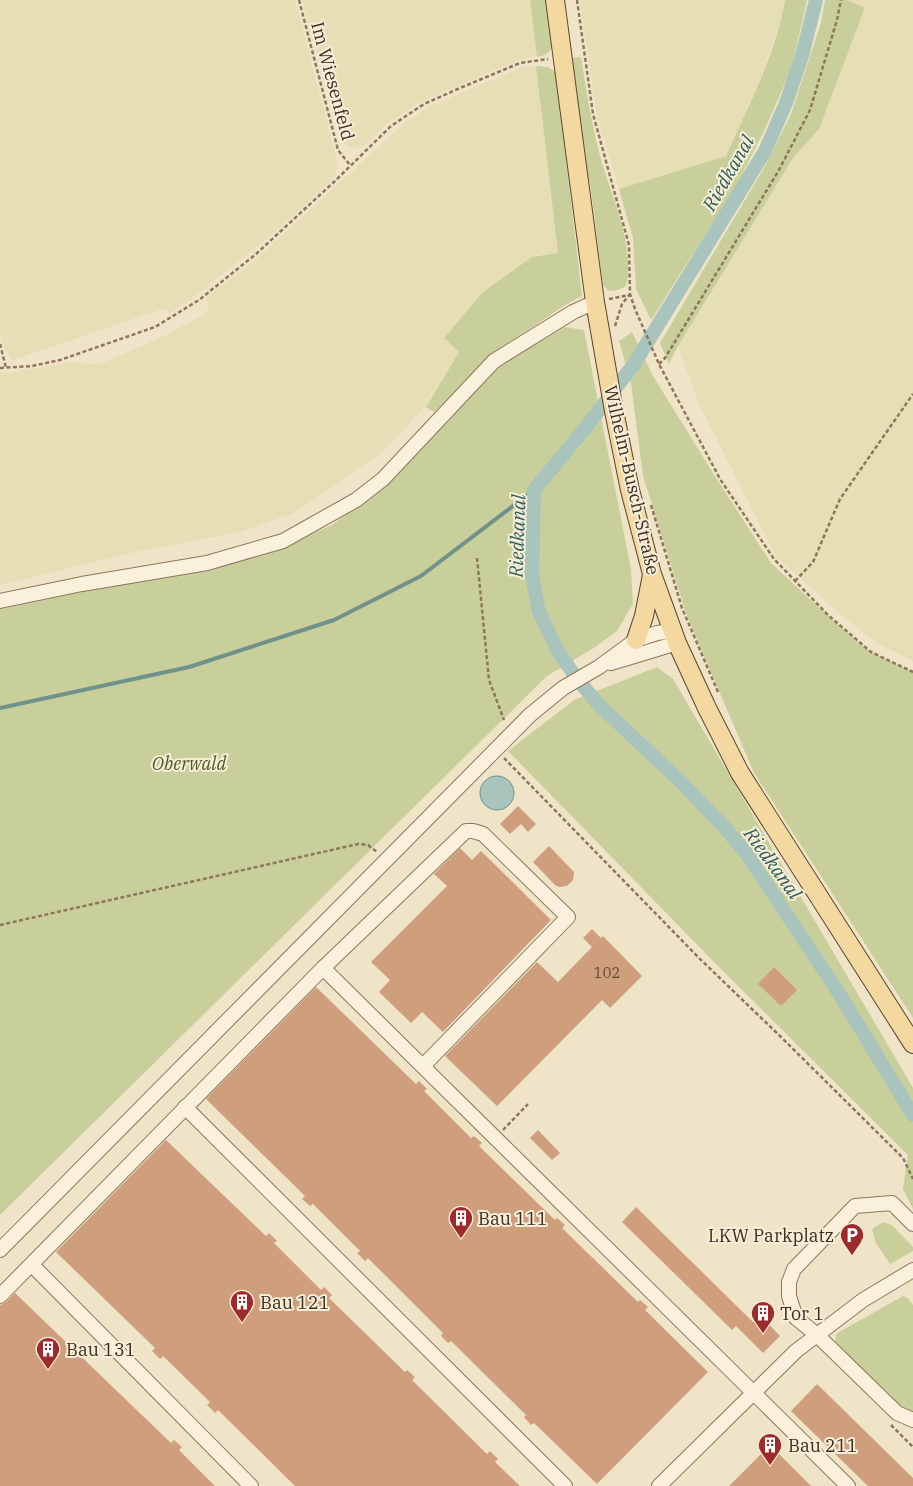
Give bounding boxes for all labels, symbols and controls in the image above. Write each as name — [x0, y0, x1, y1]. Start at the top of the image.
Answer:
street label: Im Wiesenfeld — [306, 19, 360, 143]
water label: Riedkanal — [696, 130, 760, 216]
street label: Wilhelm-Busch-Straße — [599, 383, 665, 577]
water label: Riedkanal — [504, 493, 530, 579]
park label: Oberwald — [152, 752, 226, 775]
water label: Riedkanal — [738, 821, 808, 904]
house number: 102 — [593, 963, 621, 982]
building icon: Bau 111 — [448, 1205, 474, 1239]
place label: Bau 111 — [478, 1207, 548, 1230]
parking icon: LKW Parkplatz — [839, 1222, 865, 1256]
place label: LKW Parkplatz — [708, 1224, 834, 1247]
building icon: Bau 121 — [229, 1289, 255, 1323]
place label: Bau 121 — [260, 1291, 330, 1314]
building icon: Tor 1 — [750, 1300, 776, 1334]
place label: Tor 1 — [780, 1302, 824, 1325]
building icon: Bau 131 — [35, 1336, 61, 1370]
place label: Bau 131 — [66, 1338, 136, 1361]
building icon: Bau 211 — [757, 1432, 783, 1466]
place label: Bau 211 — [788, 1434, 858, 1457]

